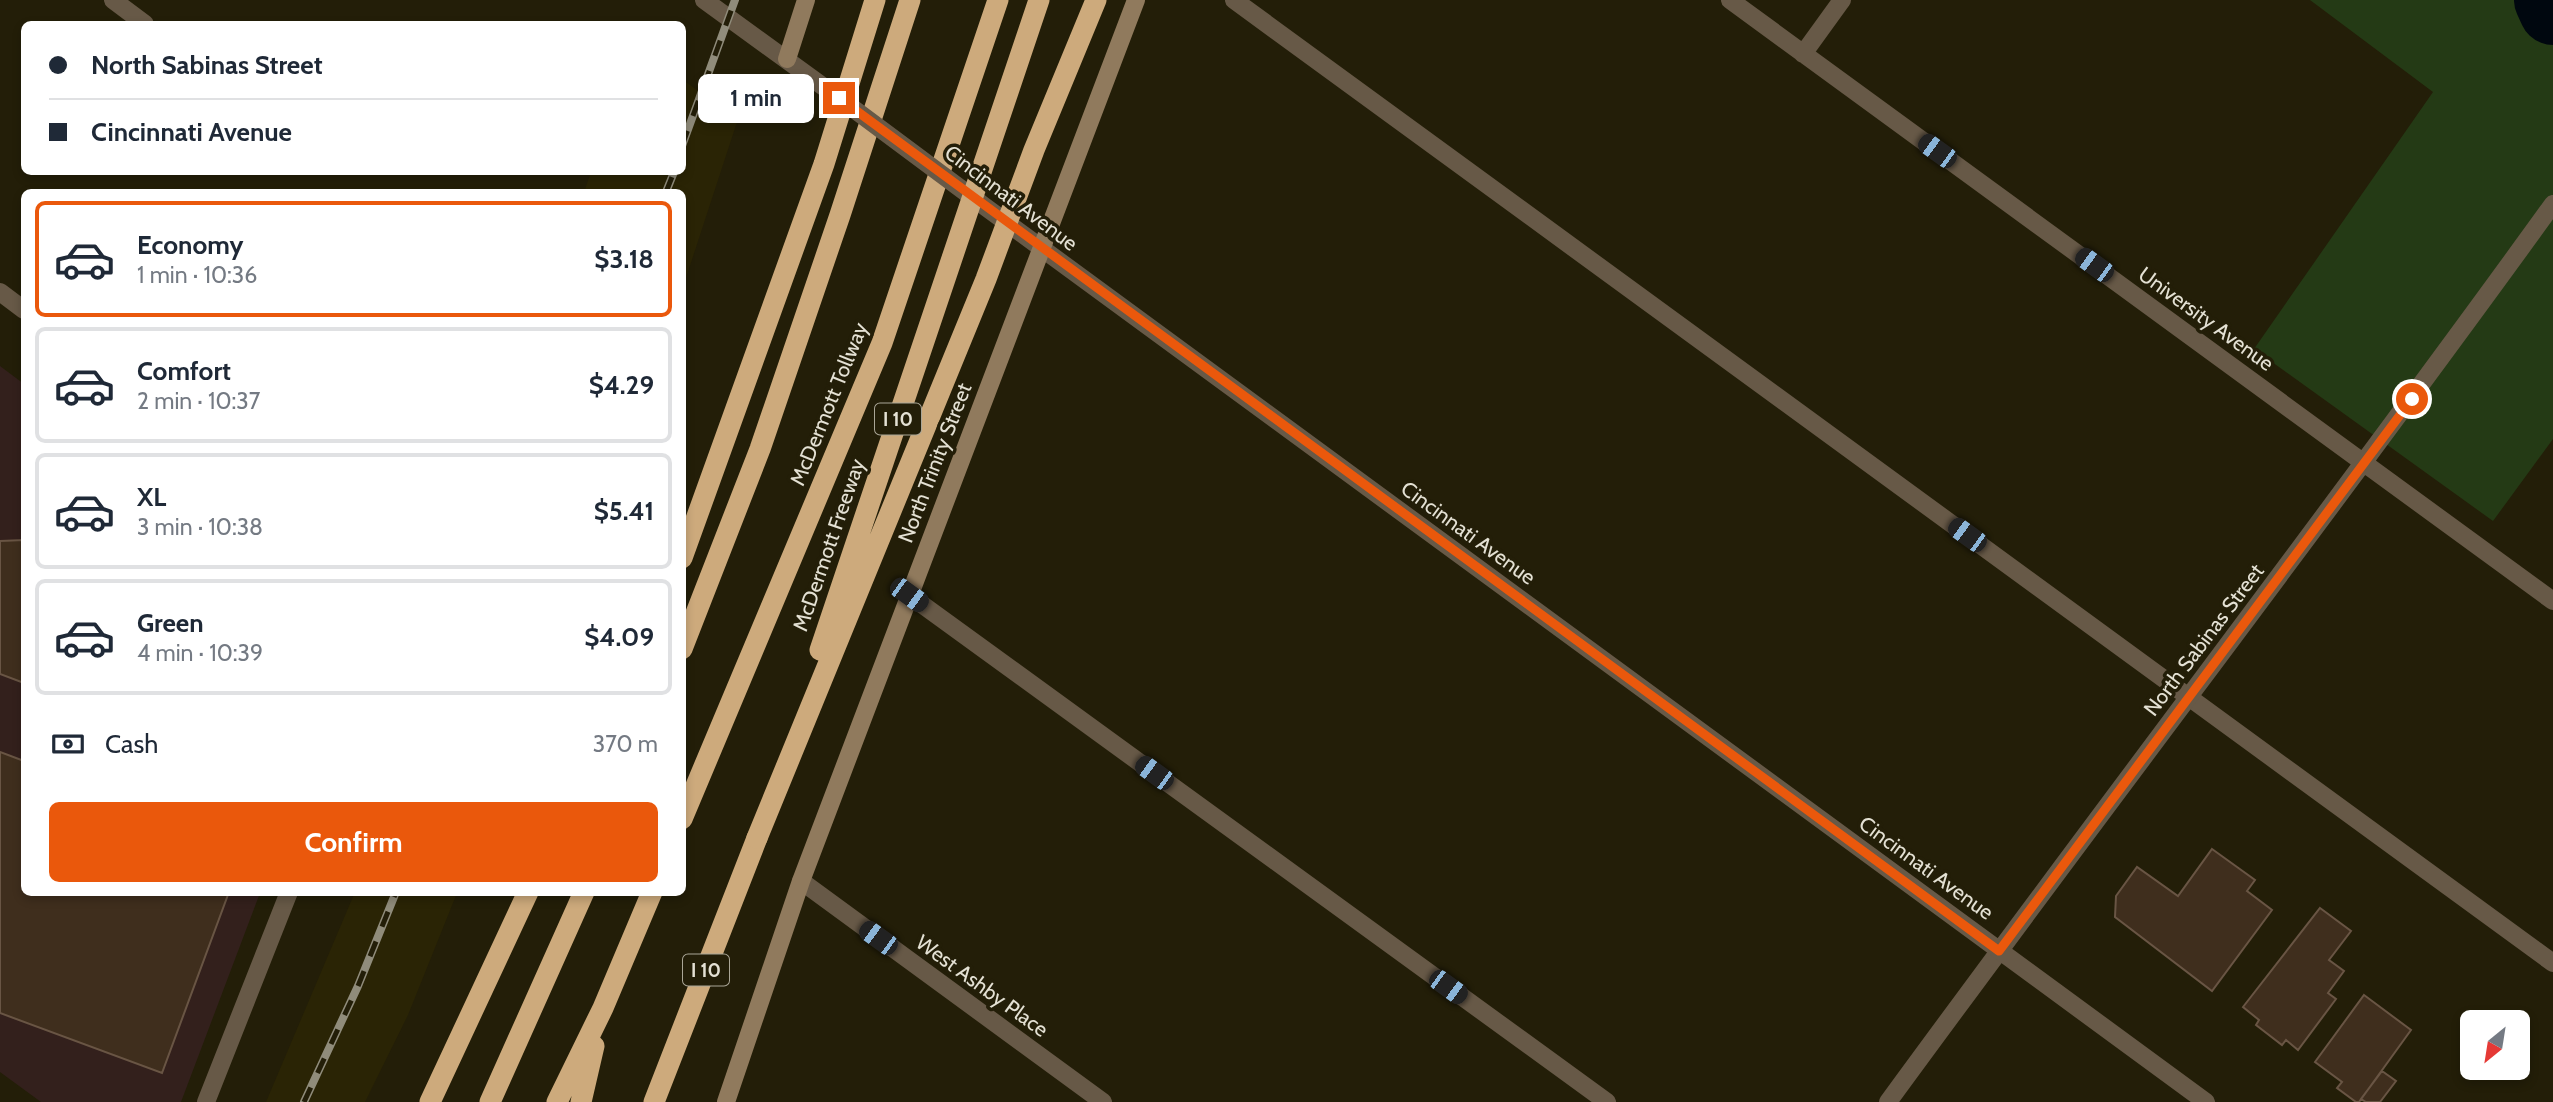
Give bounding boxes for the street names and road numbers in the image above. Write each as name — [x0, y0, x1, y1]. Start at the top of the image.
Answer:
street label: Cincinnati Avenue — [940, 139, 1083, 256]
street label: University Avenue — [2134, 261, 2279, 376]
street label: McDermott Tollway — [784, 318, 873, 489]
street label: North Trinity Street — [893, 380, 976, 546]
road number: I 10 — [875, 404, 921, 434]
street label: McDermott Freeway — [787, 455, 870, 634]
street label: Cincinnati Avenue — [1396, 475, 1541, 590]
street label: North Sabinas Street — [2138, 559, 2269, 721]
street label: Cincinnati Avenue — [1854, 810, 1999, 925]
street label: West Ashby Place — [911, 929, 1053, 1042]
road number: I 10 — [683, 954, 729, 986]

